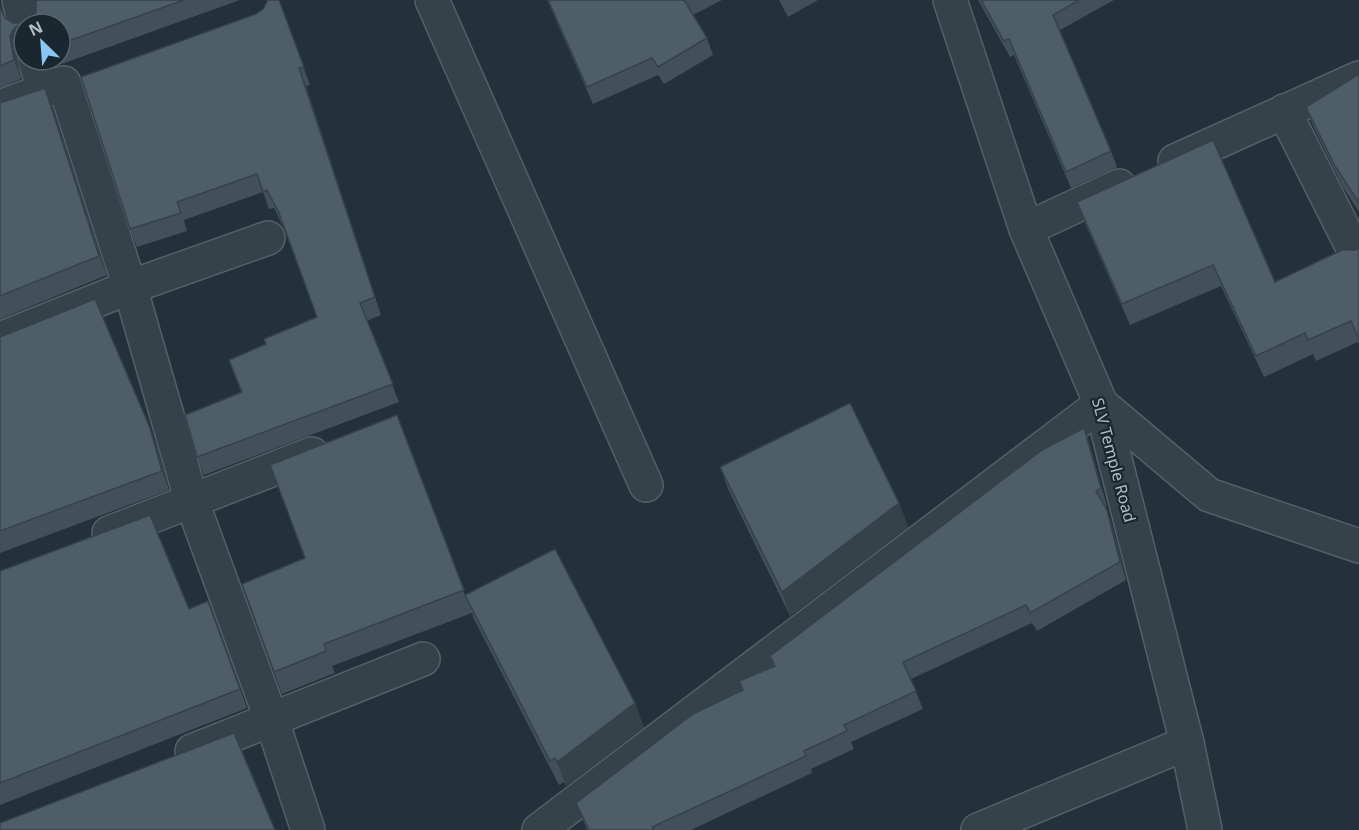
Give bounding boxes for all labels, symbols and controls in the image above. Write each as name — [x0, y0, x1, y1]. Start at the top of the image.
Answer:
north arrow — [12, 12, 72, 72]
text: N — [25, 16, 46, 41]
street label: SLV Temple Road — [1087, 395, 1141, 525]

